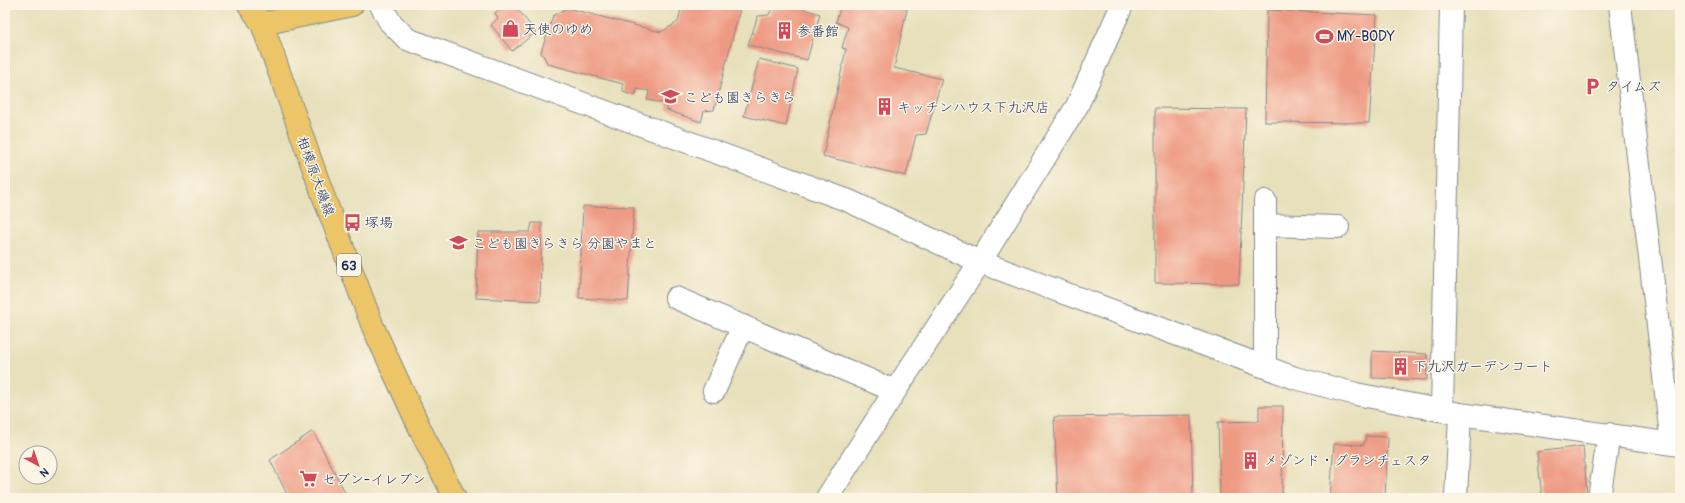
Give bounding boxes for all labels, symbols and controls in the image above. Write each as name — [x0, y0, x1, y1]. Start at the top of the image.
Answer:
shop icon: 天使のゆめ — [500, 19, 520, 39]
place label: 天使のゆめ — [523, 21, 593, 38]
building icon: 参番館 — [774, 21, 794, 41]
place label: 参番館 — [797, 23, 839, 40]
sports icon: MY-BODY — [1314, 26, 1334, 46]
place label: MY-BODY — [1337, 28, 1395, 45]
parking icon: タイムズ — [1583, 76, 1603, 96]
place label: タイムズ — [1606, 78, 1661, 95]
school or university icon: こども園きらきら — [661, 87, 681, 107]
place label: こども園きらきら — [684, 89, 796, 106]
building icon: キッチンハウス下九沢店 — [874, 97, 894, 117]
place label: キッチンハウス下九沢店 — [897, 99, 1050, 116]
street label: 相模原大磯線 — [293, 134, 338, 219]
bus stop icon: 塚場 — [342, 212, 362, 232]
place label: 塚場 — [365, 214, 393, 231]
school or university icon: こども園きらきら 分園やまと — [449, 233, 469, 253]
place label: こども園きらきら 分園やまと — [472, 235, 657, 252]
road number: 63 — [337, 254, 361, 276]
building icon: 下九沢ガーデンコート — [1390, 356, 1410, 376]
place label: 下九沢ガーデンコート — [1413, 358, 1553, 375]
north arrow — [18, 445, 58, 485]
building icon: メゾンド・グランチェスタ — [1241, 450, 1261, 470]
place label: メゾンド・グランチェスタ — [1264, 452, 1431, 469]
text: N — [37, 465, 51, 480]
supermarket icon: セブン-イレブン — [299, 469, 319, 489]
place label: セブン-イレブン — [322, 471, 426, 488]

